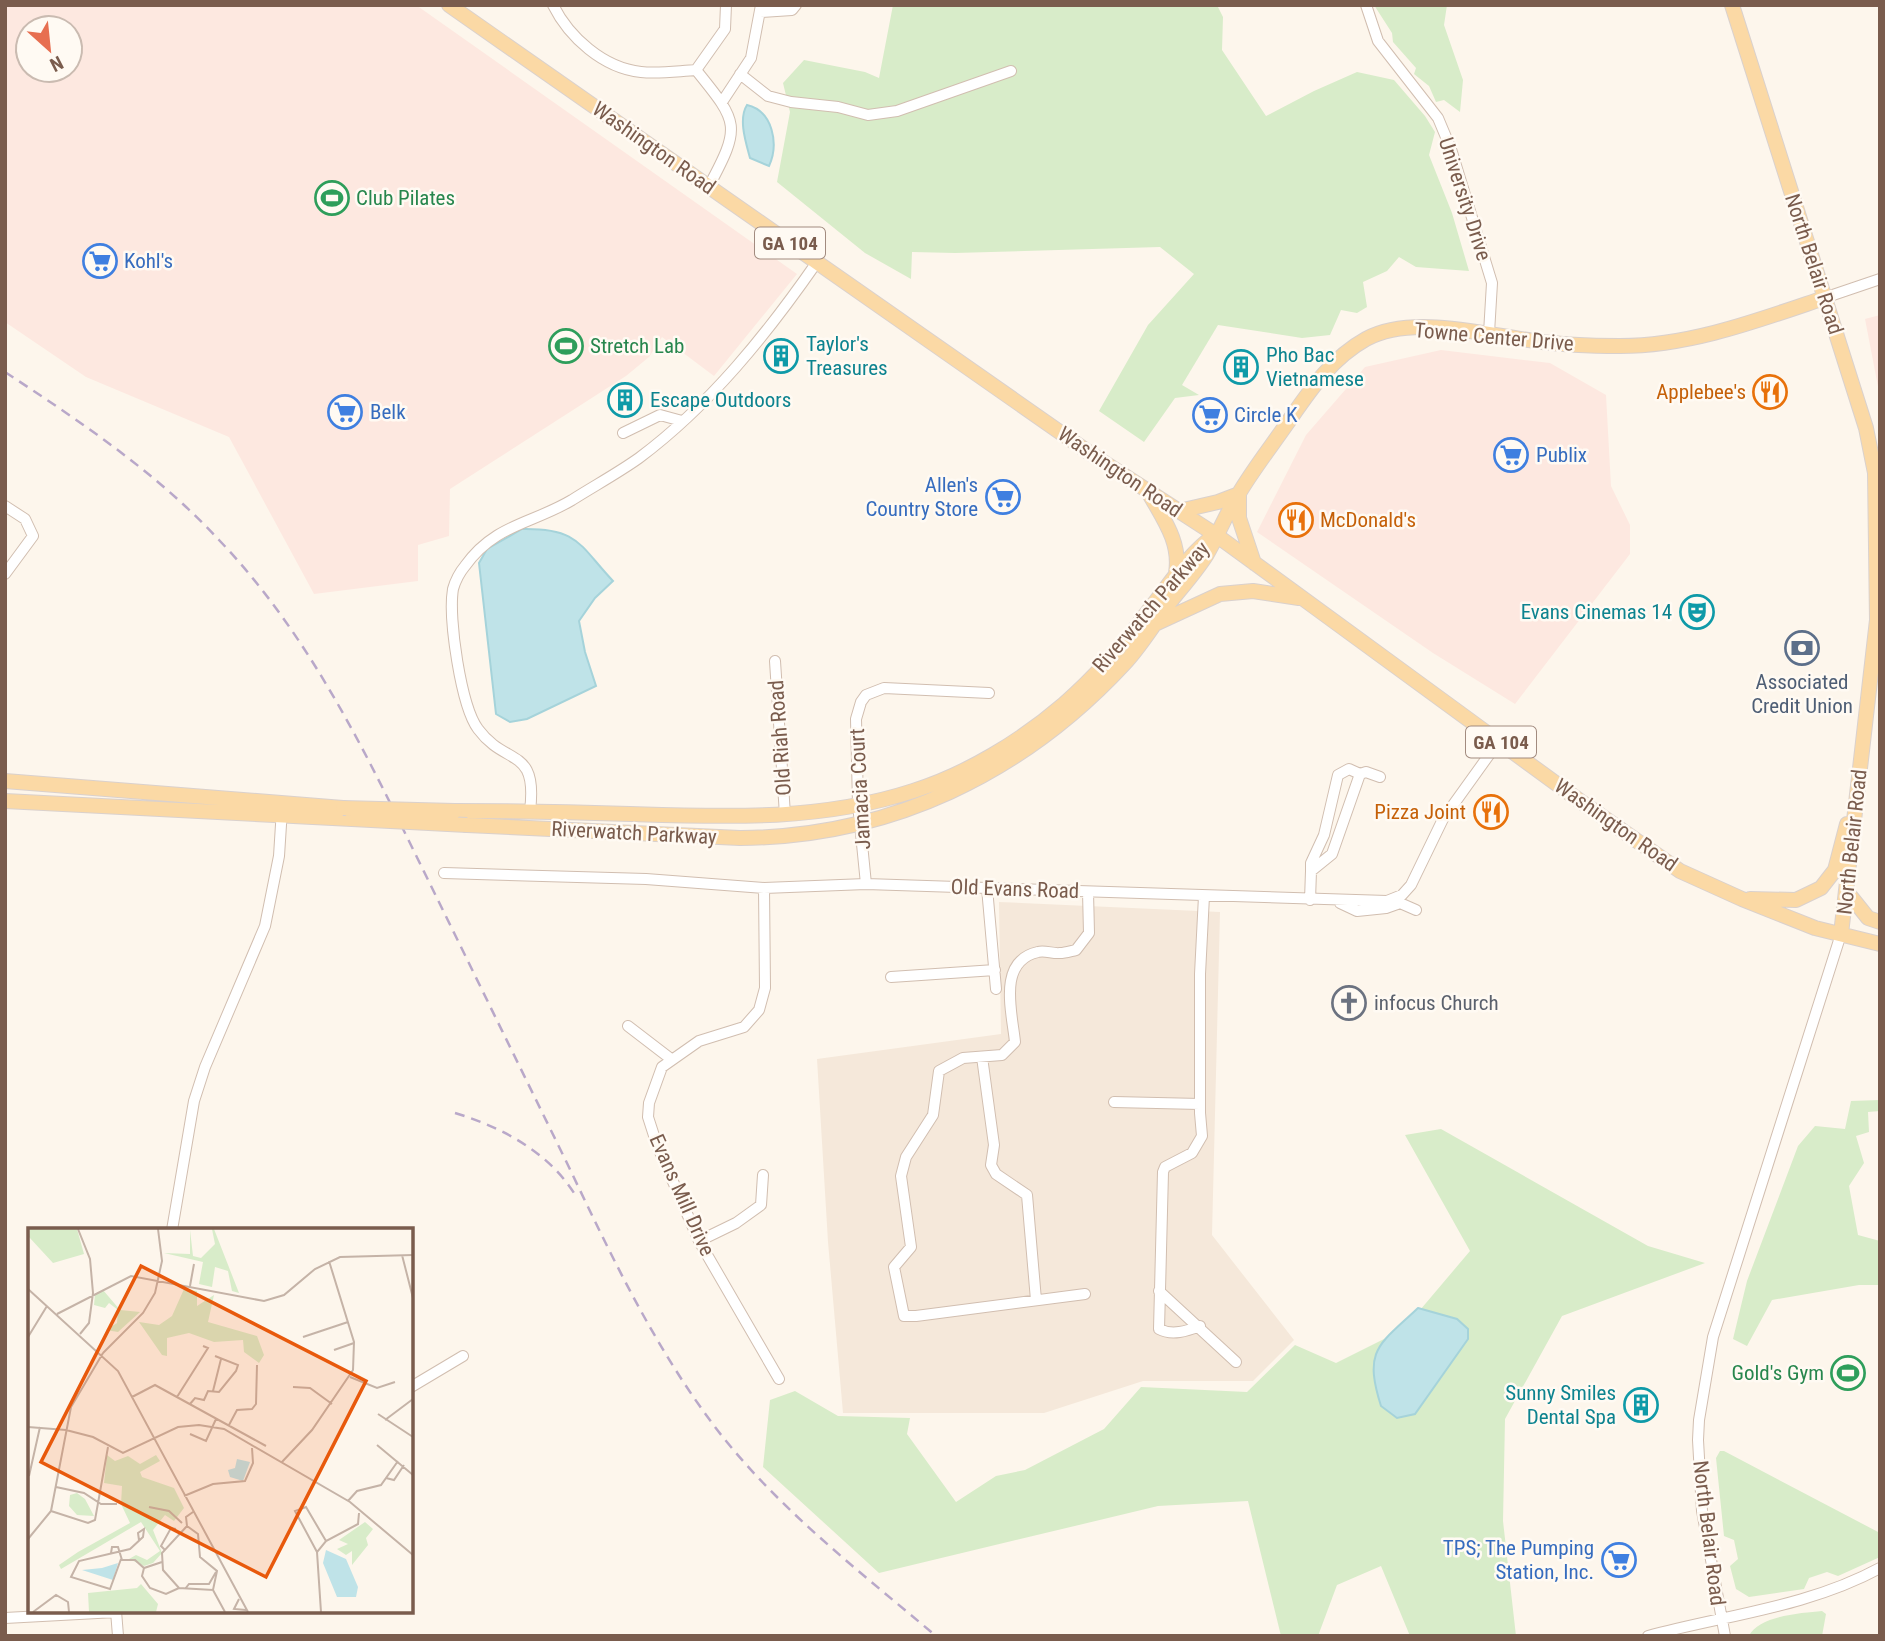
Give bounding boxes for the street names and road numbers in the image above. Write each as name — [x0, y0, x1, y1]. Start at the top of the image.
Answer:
street label: Washington Road — [588, 97, 720, 199]
street label: University Drive — [1434, 134, 1496, 264]
street label: North Belair Road — [1780, 191, 1848, 337]
road number: GA 104 — [755, 228, 825, 258]
street label: Towne Center Drive — [1413, 318, 1575, 356]
street label: Washington Road — [1053, 422, 1187, 522]
street label: Riverwatch Parkway — [1088, 536, 1215, 677]
street label: Old Riah Road — [764, 679, 796, 797]
road number: GA 104 — [1466, 726, 1536, 758]
street label: Jamacia Court — [845, 728, 875, 850]
street label: North Belair Road — [1832, 768, 1872, 916]
street label: Washington Road — [1550, 774, 1682, 876]
street label: Riverwatch Parkway — [551, 817, 718, 849]
street label: Old Evans Road — [950, 875, 1080, 903]
street label: Evans Mill Drive — [644, 1130, 720, 1260]
street label: North Belair Road — [1688, 1459, 1730, 1607]

